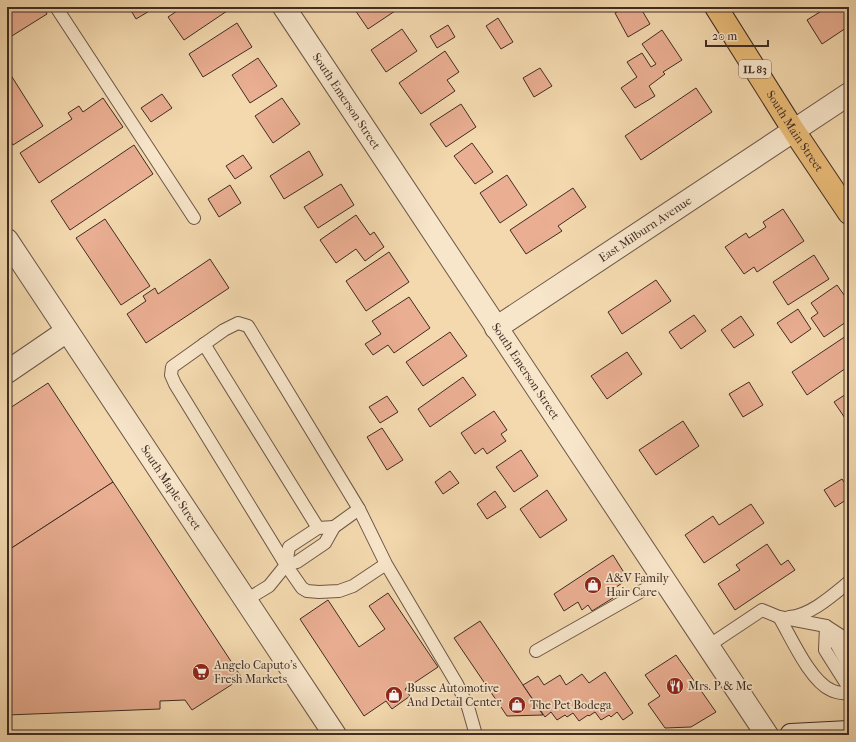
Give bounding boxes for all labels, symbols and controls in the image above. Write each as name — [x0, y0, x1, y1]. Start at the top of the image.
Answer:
scale bar — [706, 22, 768, 48]
text: 20 m — [712, 29, 737, 43]
street label: South Emerson Street — [310, 50, 384, 153]
road number: IL 83 — [739, 60, 771, 78]
street label: South Main Street — [763, 88, 827, 175]
street label: East Milburn Avenue — [596, 193, 694, 265]
street label: South Emerson Street — [489, 320, 563, 423]
street label: South Maple Street — [138, 442, 205, 533]
place label: A&V Family Hair Care — [605, 571, 670, 599]
shop icon: A&V Family Hair Care — [583, 575, 603, 595]
place label: Angelo Caputo's Fresh Markets — [213, 658, 298, 686]
supermarket icon: Angelo Caputo's Fresh Markets — [191, 662, 211, 682]
restaurant icon: Mrs. P & Me — [665, 676, 685, 696]
place label: Mrs. P & Me — [688, 679, 752, 693]
place label: Busse Automotive And Detail Center — [406, 681, 502, 709]
shop icon: Busse Automotive And Detail Center — [384, 685, 404, 705]
shop icon: The Pet Bodega — [507, 695, 527, 715]
place label: The Pet Bodega — [530, 698, 612, 712]

